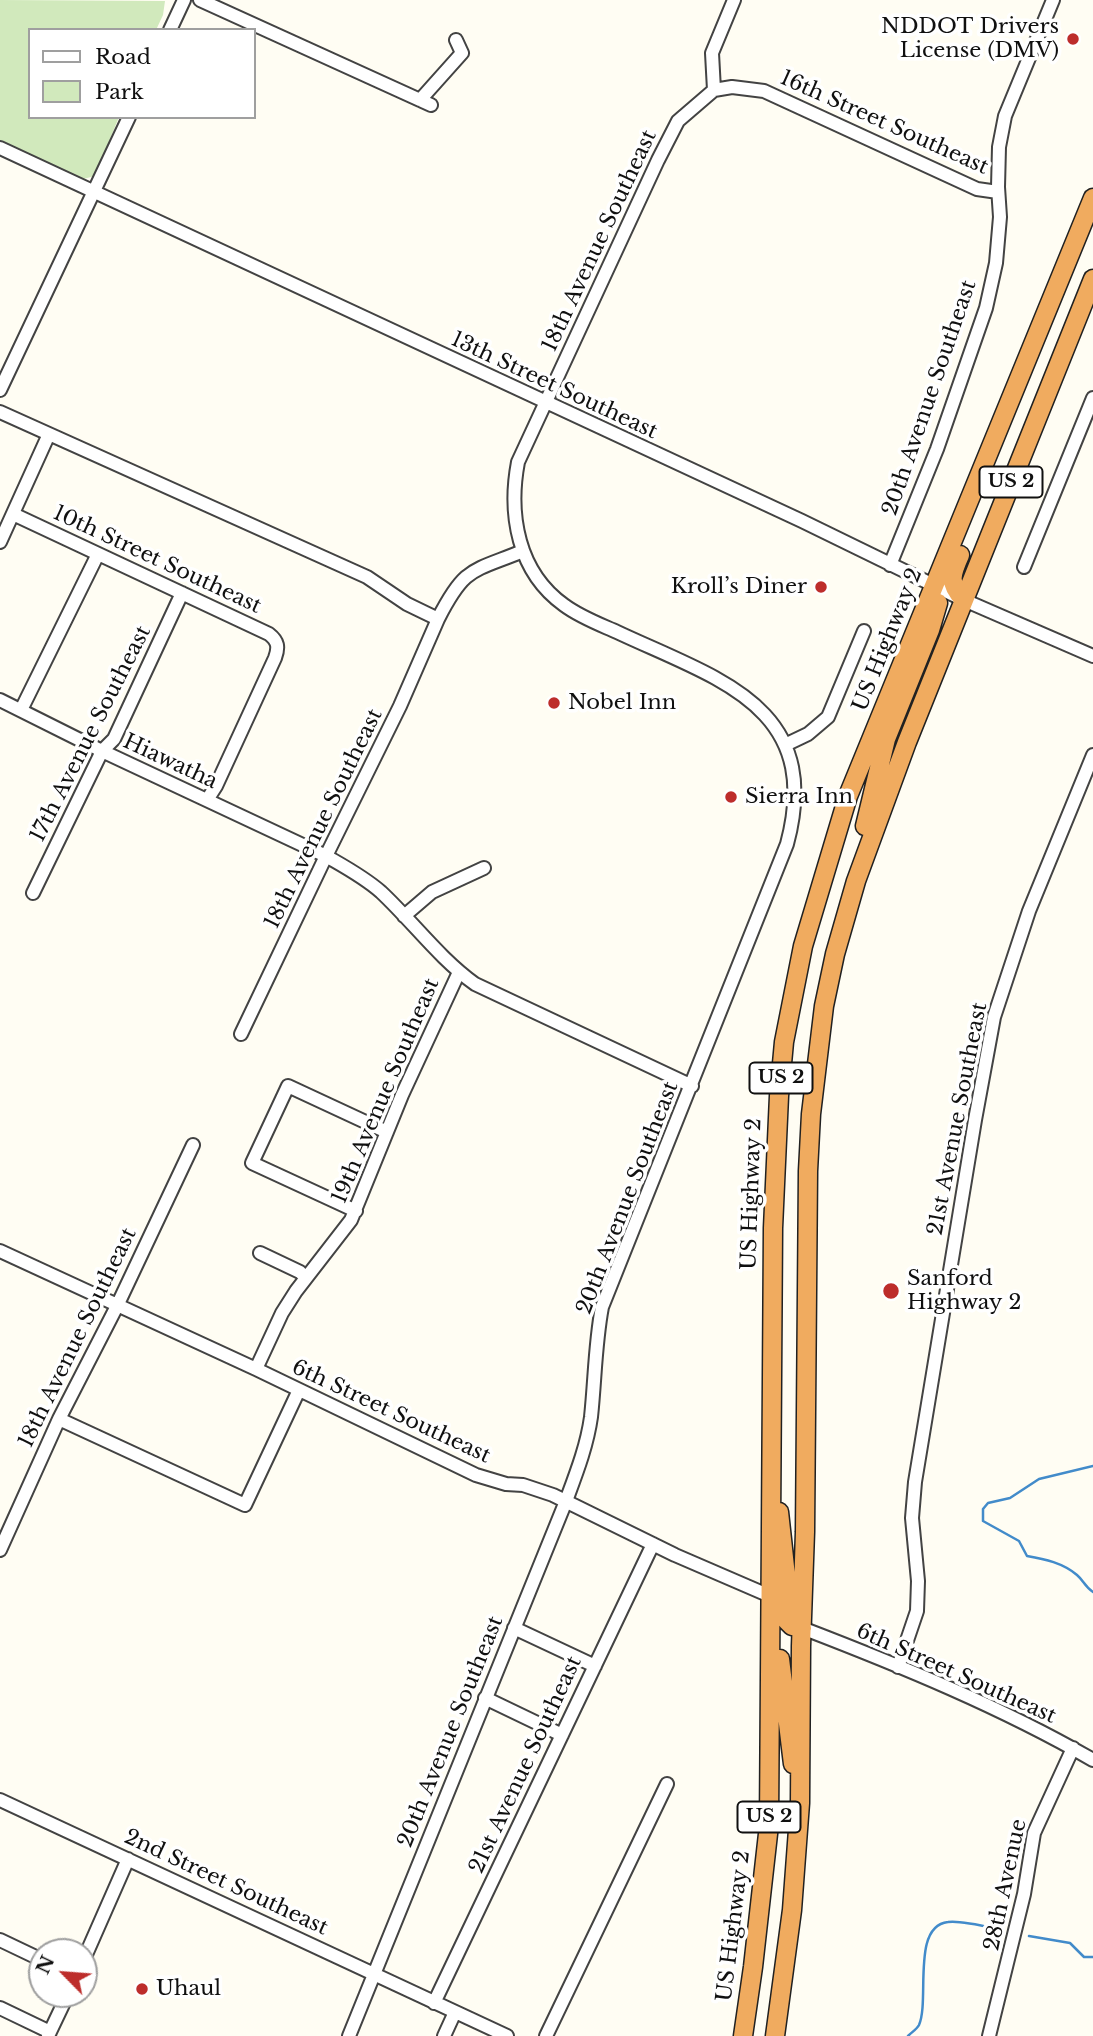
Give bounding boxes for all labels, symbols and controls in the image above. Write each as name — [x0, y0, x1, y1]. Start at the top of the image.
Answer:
place label: NDDOT Drivers License (DMV) — [881, 14, 1059, 64]
legend — [28, 28, 256, 119]
marker: NDDOT Drivers License (DMV) — [1065, 31, 1081, 47]
text: Road — [95, 44, 151, 70]
street label: 16th Street Southeast — [776, 66, 992, 180]
text: Park — [95, 79, 144, 105]
street label: 18th Avenue Southeast — [538, 126, 662, 356]
street label: 20th Avenue Southeast — [878, 277, 982, 519]
street label: 13th Street Southeast — [447, 327, 661, 445]
road number: US 2 — [979, 467, 1042, 498]
street label: 10th Street Southeast — [49, 501, 265, 619]
street label: US Highway 2 — [848, 565, 928, 715]
place label: Kroll’s Diner — [671, 574, 807, 600]
marker: Kroll’s Diner — [813, 579, 829, 595]
street label: 17th Avenue Southeast — [25, 622, 157, 846]
place label: Nobel Inn — [568, 690, 676, 716]
marker: Nobel Inn — [546, 695, 562, 711]
street label: 18th Avenue Southeast — [260, 705, 388, 933]
street label: Hiawatha — [119, 729, 221, 795]
place label: Sierra Inn — [745, 784, 853, 810]
marker: Sierra Inn — [723, 789, 739, 805]
street label: 19th Avenue Southeast — [327, 975, 445, 1207]
street label: 21st Avenue Southeast — [923, 1000, 993, 1238]
road number: US 2 — [750, 1062, 812, 1094]
street label: 20th Avenue Southeast — [572, 1078, 684, 1318]
street label: US Highway 2 — [737, 1118, 767, 1270]
street label: 18th Avenue Southeast — [14, 1224, 142, 1452]
place label: Sanford Highway 2 — [907, 1266, 1021, 1316]
marker: Sanford Highway 2 — [881, 1281, 901, 1301]
street label: 6th Street Southeast — [288, 1355, 494, 1469]
street label: 20th Avenue Southeast — [393, 1613, 509, 1851]
street label: 6th Street Southeast — [852, 1619, 1060, 1729]
street label: 21st Avenue Southeast — [465, 1652, 587, 1878]
road number: US 2 — [738, 1801, 800, 1832]
street label: 28th Avenue — [980, 1817, 1032, 1953]
street label: 2nd Street Southeast — [120, 1825, 332, 1941]
street label: US Highway 2 — [712, 1849, 756, 2003]
north arrow — [28, 1938, 98, 2008]
text: N — [31, 1952, 60, 1978]
place label: Uhaul — [156, 1976, 221, 2002]
marker: Uhaul — [134, 1981, 150, 1997]

